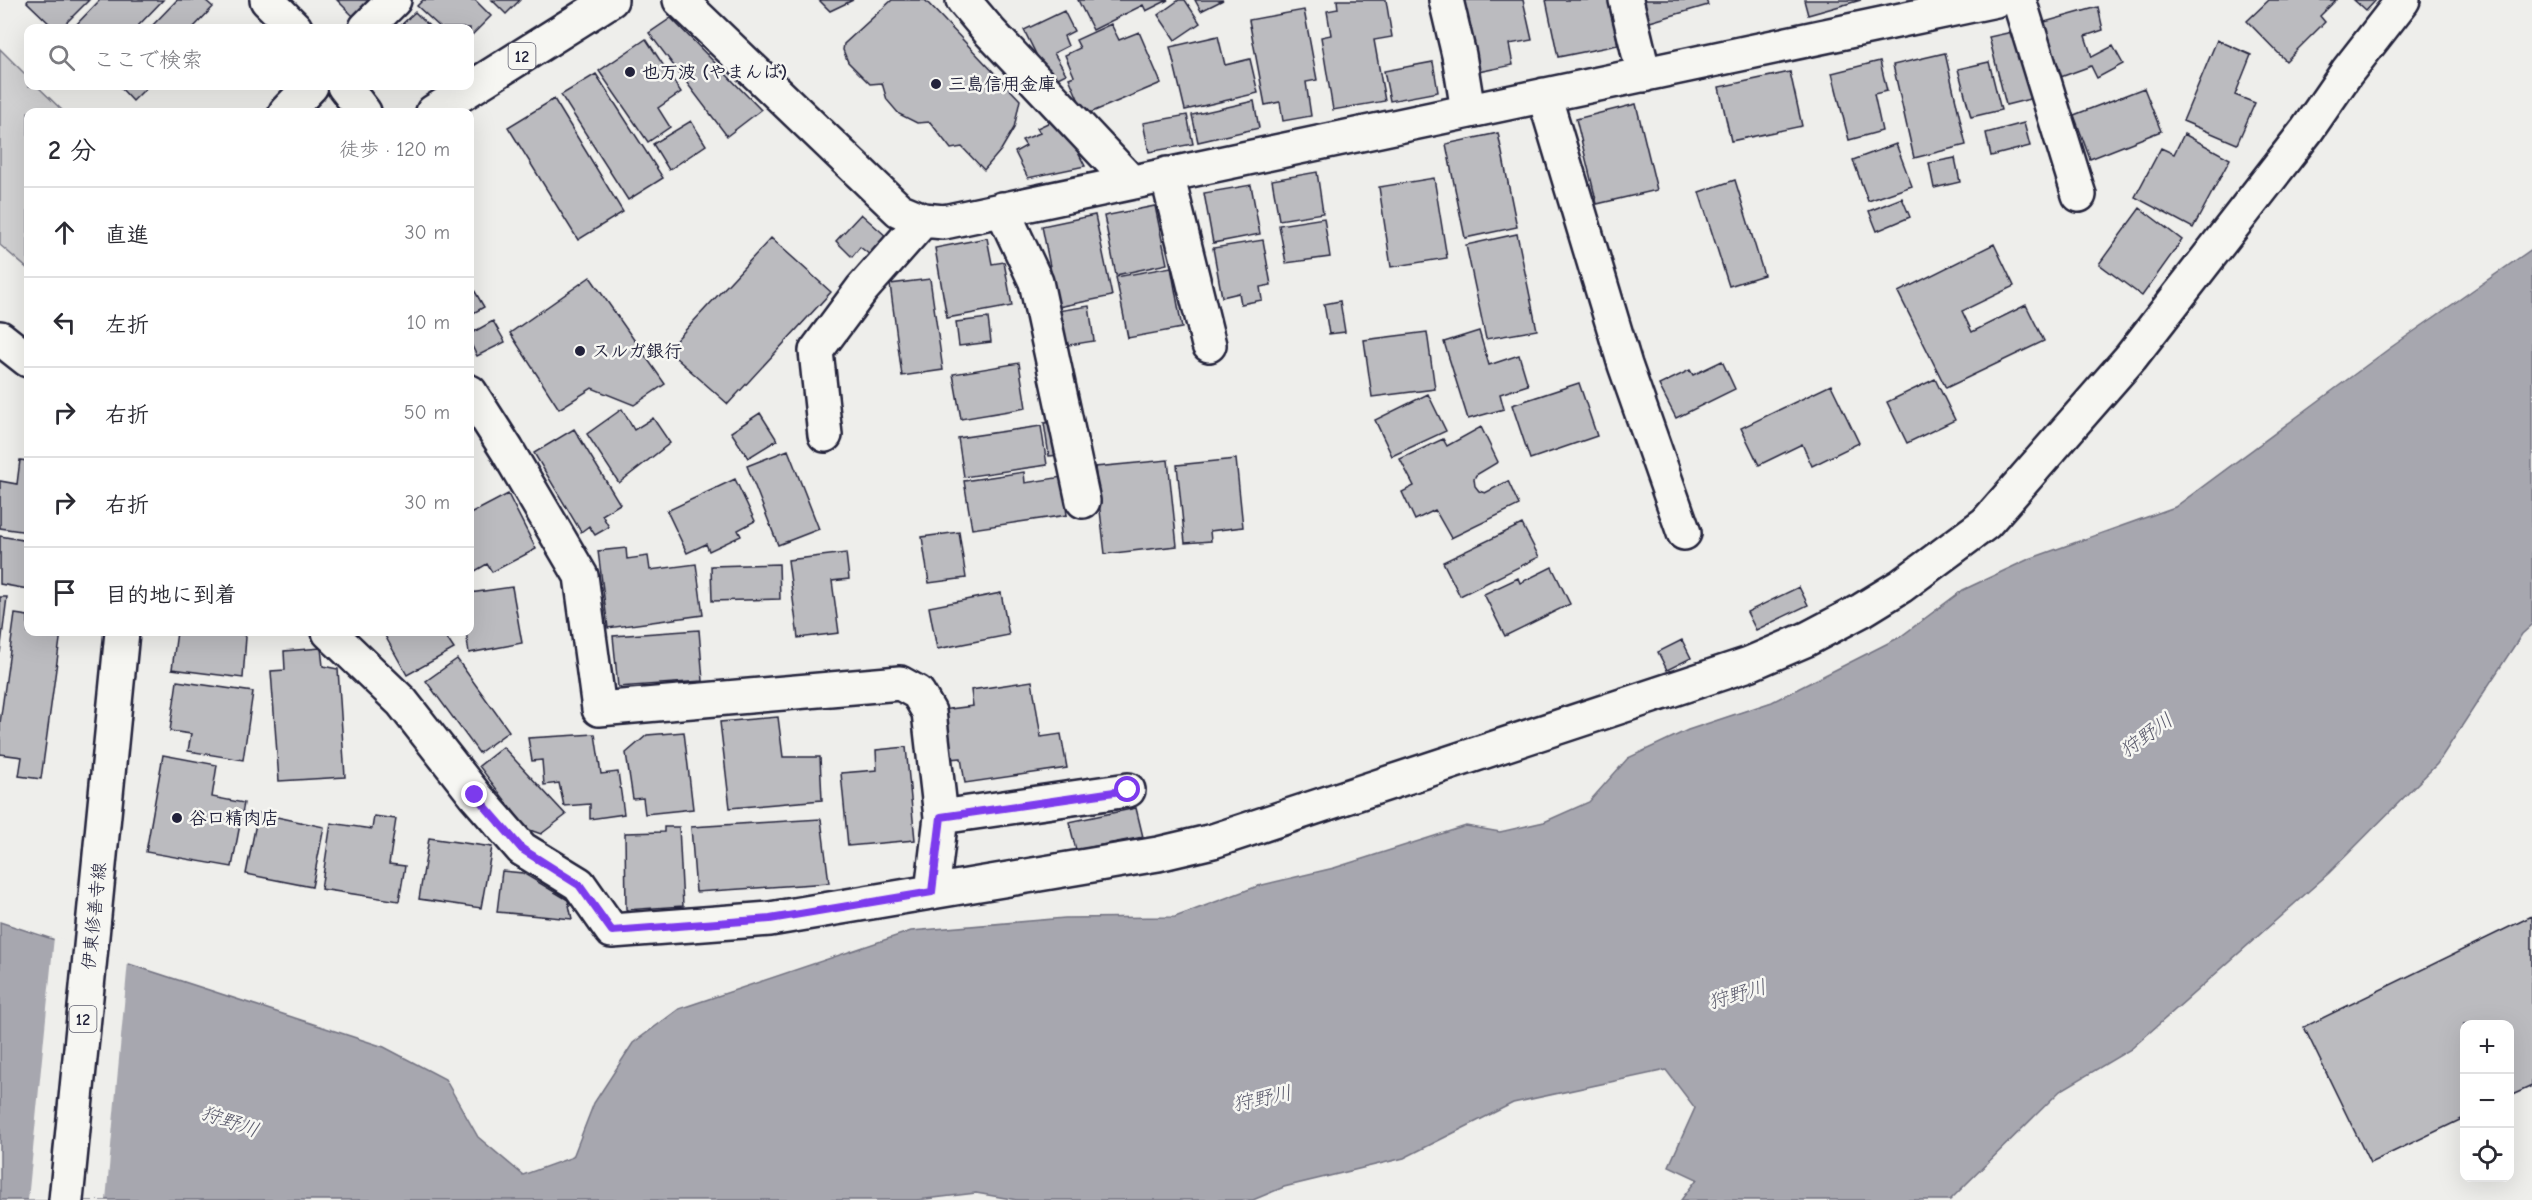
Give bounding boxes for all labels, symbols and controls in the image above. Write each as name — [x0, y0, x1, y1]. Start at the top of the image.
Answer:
search box — [24, 24, 474, 90]
icon: search — [45, 41, 78, 74]
road number: 12 — [508, 43, 536, 69]
text: ここで検索 — [93, 47, 203, 73]
place label: 也万波 (やまんば) — [642, 62, 787, 83]
marker: 也万波 (やまんば) — [623, 65, 637, 79]
place label: 三島信用金庫 — [948, 74, 1056, 95]
marker: 三島信用金庫 — [929, 77, 943, 91]
text: 2 分 — [48, 136, 96, 166]
text: 徒歩 · 120 m — [339, 138, 450, 161]
icon: ahead — [48, 216, 81, 249]
text: 30 m — [404, 221, 450, 244]
text: 直進 — [105, 222, 149, 248]
icon: left — [48, 306, 81, 339]
text: 10 m — [407, 311, 450, 334]
text: 左折 — [105, 312, 149, 338]
place label: スルガ銀行 — [592, 341, 682, 362]
marker: スルガ銀行 — [573, 344, 587, 358]
icon: right — [48, 396, 81, 429]
text: 50 m — [404, 401, 450, 424]
text: 右折 — [105, 402, 149, 428]
icon: right — [48, 486, 81, 519]
text: 30 m — [404, 491, 450, 514]
text: 右折 — [105, 492, 149, 518]
icon: arrive — [48, 576, 81, 609]
text: 目的地に到着 — [105, 582, 237, 608]
water label: 狩野川 — [2115, 708, 2177, 762]
route start — [1114, 776, 1140, 802]
route end — [461, 781, 487, 807]
place label: 谷口精肉店 — [189, 808, 279, 829]
marker: 谷口精肉店 — [170, 811, 184, 825]
street label: 伊東修善寺線 — [78, 861, 111, 971]
water label: 狩野川 — [1705, 975, 1769, 1014]
road number: 12 — [70, 1006, 97, 1032]
map controls — [2460, 1020, 2514, 1182]
button: + — [2460, 1020, 2514, 1074]
button: − — [2460, 1074, 2514, 1128]
water label: 狩野川 — [1230, 1081, 1294, 1116]
water label: 狩野川 — [198, 1101, 262, 1142]
button: locate — [2460, 1128, 2514, 1182]

